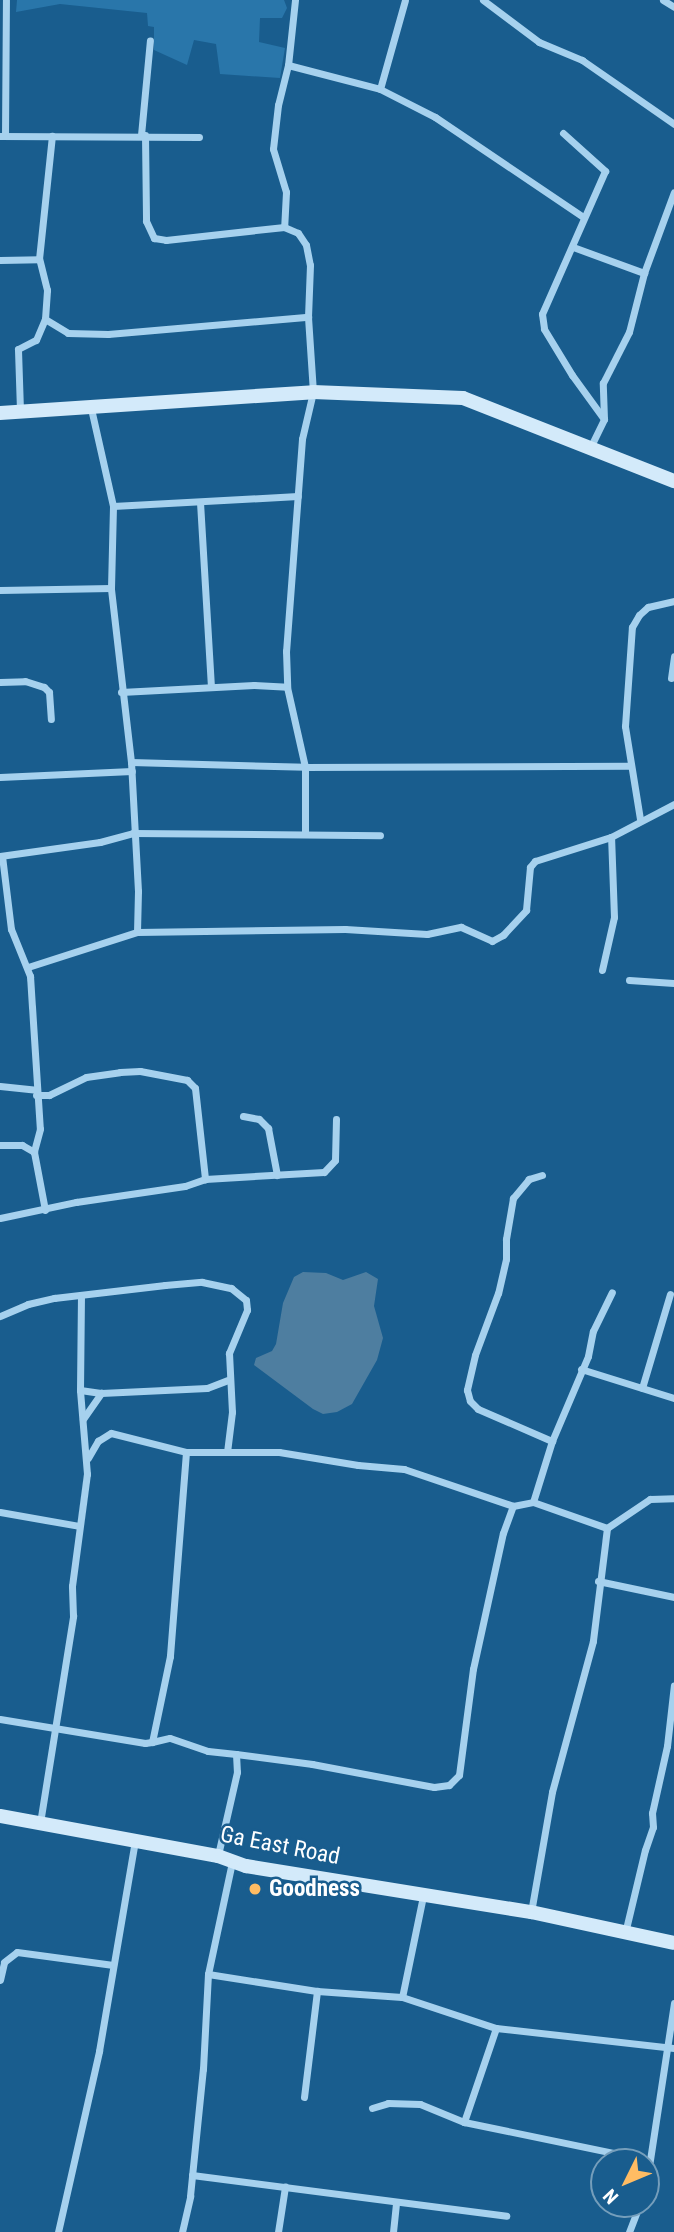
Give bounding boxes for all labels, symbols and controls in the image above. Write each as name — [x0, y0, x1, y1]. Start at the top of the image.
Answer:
street label: Ga East Road — [218, 1821, 342, 1871]
place label: Goodness — [269, 1875, 360, 1903]
marker: Goodness — [247, 1881, 263, 1897]
north arrow — [590, 2148, 660, 2218]
text: N — [598, 2184, 623, 2208]

